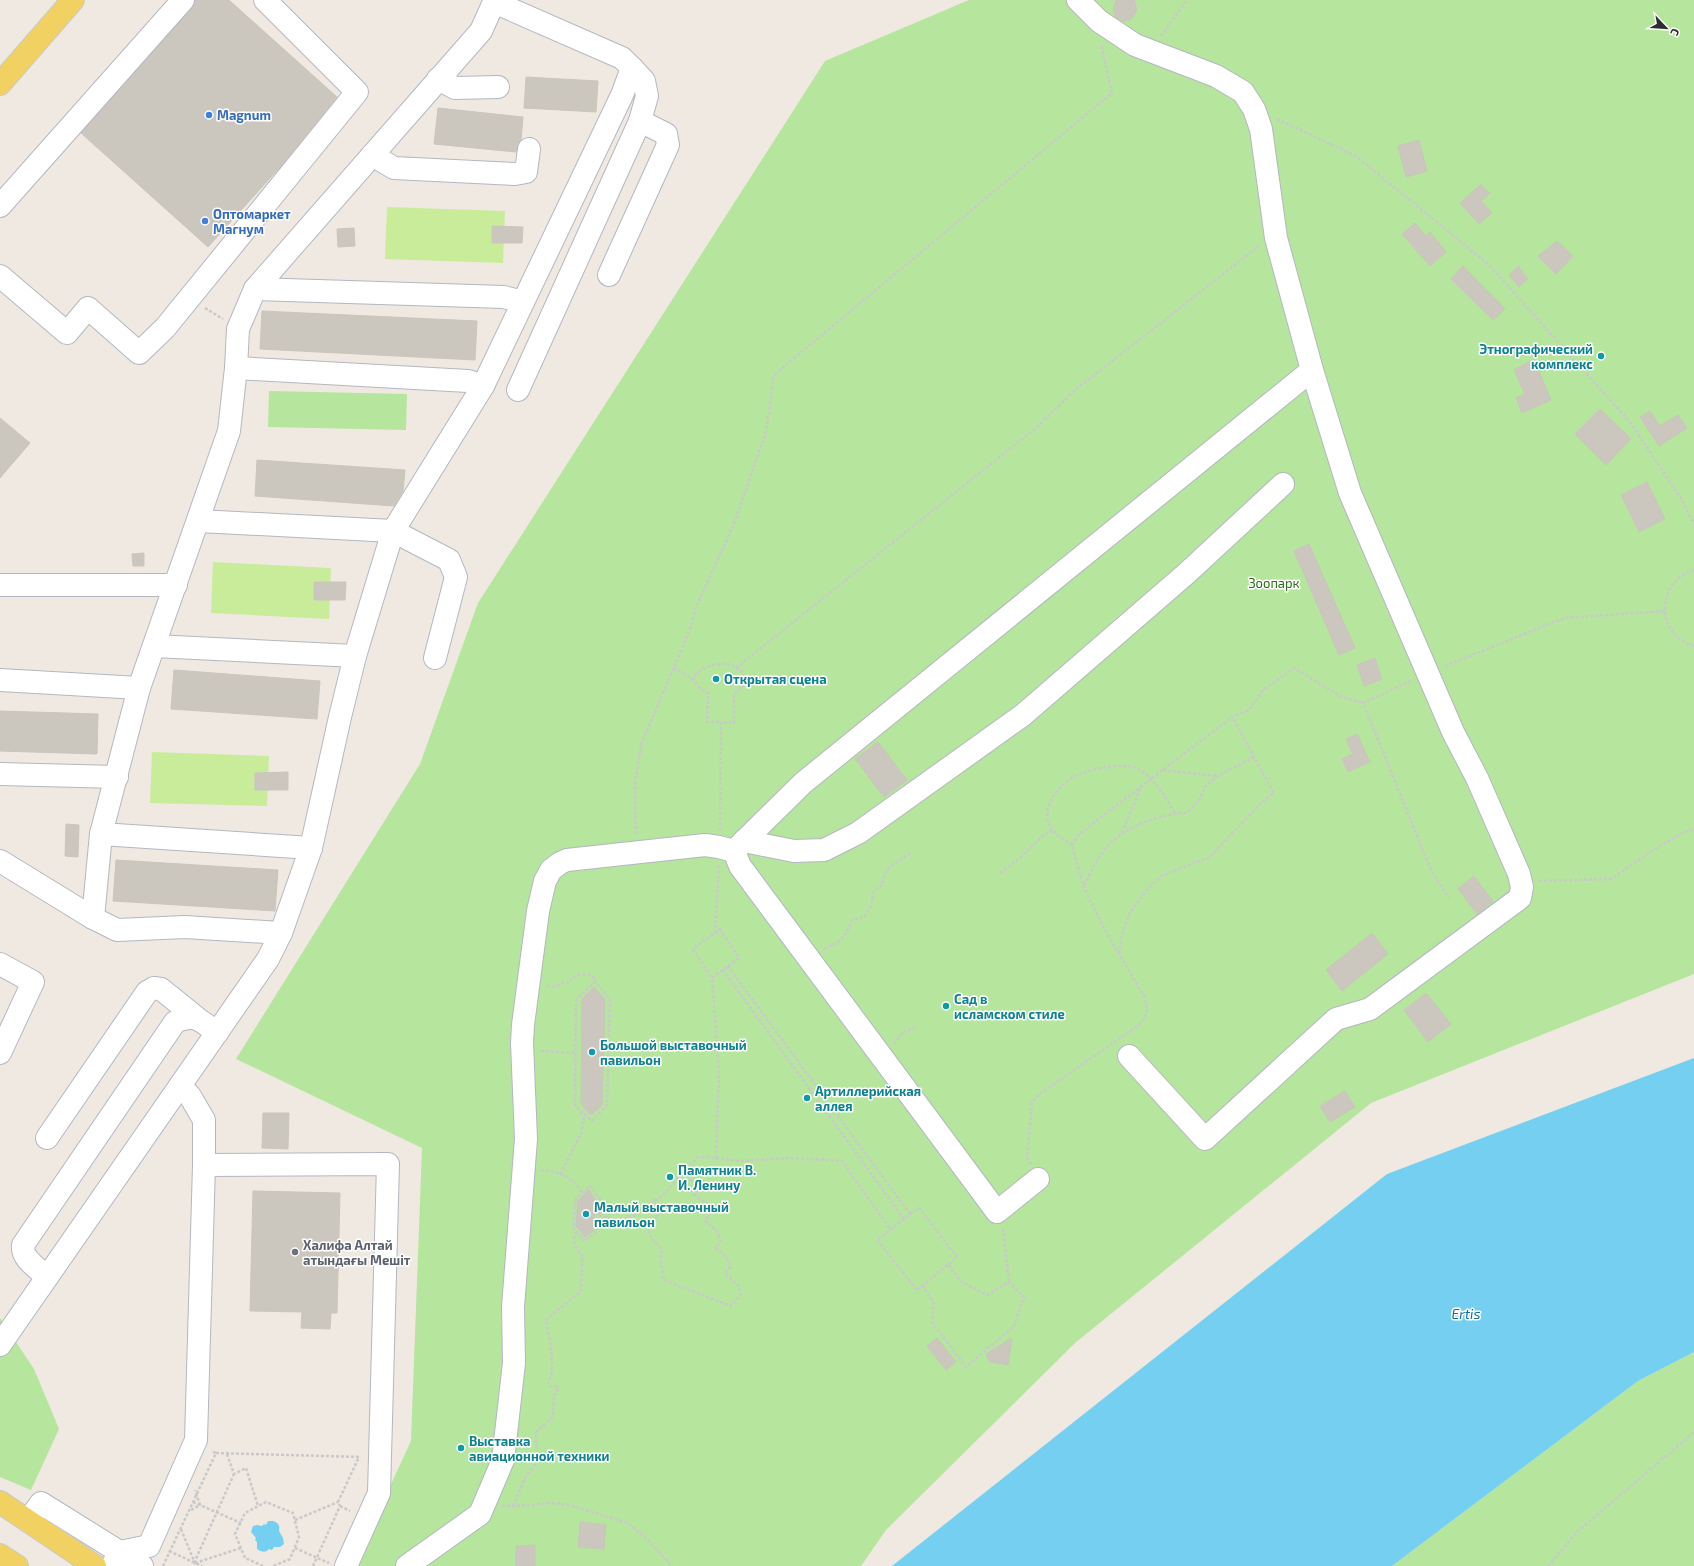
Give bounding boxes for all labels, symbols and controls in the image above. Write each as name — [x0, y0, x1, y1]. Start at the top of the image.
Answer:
north arrow — [1646, 8, 1686, 48]
text: С — [1668, 27, 1683, 39]
place label: Magnum — [217, 107, 271, 123]
marker: Magnum — [204, 110, 214, 120]
place label: Оптомаркет Магнум — [213, 206, 291, 237]
marker: Оптомаркет Магнум — [200, 216, 210, 226]
place label: Этнографический комплекс — [1479, 341, 1593, 372]
marker: Этнографический комплекс — [1596, 351, 1606, 361]
park label: Зоопарк — [1248, 575, 1300, 591]
place label: Открытая сцена — [724, 671, 827, 687]
marker: Открытая сцена — [711, 674, 721, 684]
place label: Сад в исламском стиле — [954, 991, 1065, 1022]
marker: Сад в исламском стиле — [941, 1001, 951, 1011]
place label: Большой выставочный павильон — [600, 1037, 747, 1068]
marker: Большой выставочный павильон — [587, 1047, 597, 1057]
place label: Артиллерийская аллея — [815, 1083, 921, 1114]
marker: Артиллерийская аллея — [802, 1093, 812, 1103]
place label: Памятник В. И. Ленину — [678, 1162, 756, 1193]
marker: Памятник В. И. Ленину — [665, 1172, 675, 1182]
place label: Малый выставочный павильон — [594, 1199, 729, 1230]
marker: Малый выставочный павильон — [581, 1209, 591, 1219]
place label: Халифа Алтай атындағы Мешіт — [303, 1237, 411, 1268]
marker: Халифа Алтай атындағы Мешіт — [290, 1247, 300, 1257]
water label: Ertis — [1451, 1305, 1481, 1322]
place label: Выставка авиационной техники — [469, 1433, 610, 1464]
marker: Выставка авиационной техники — [456, 1443, 466, 1453]

